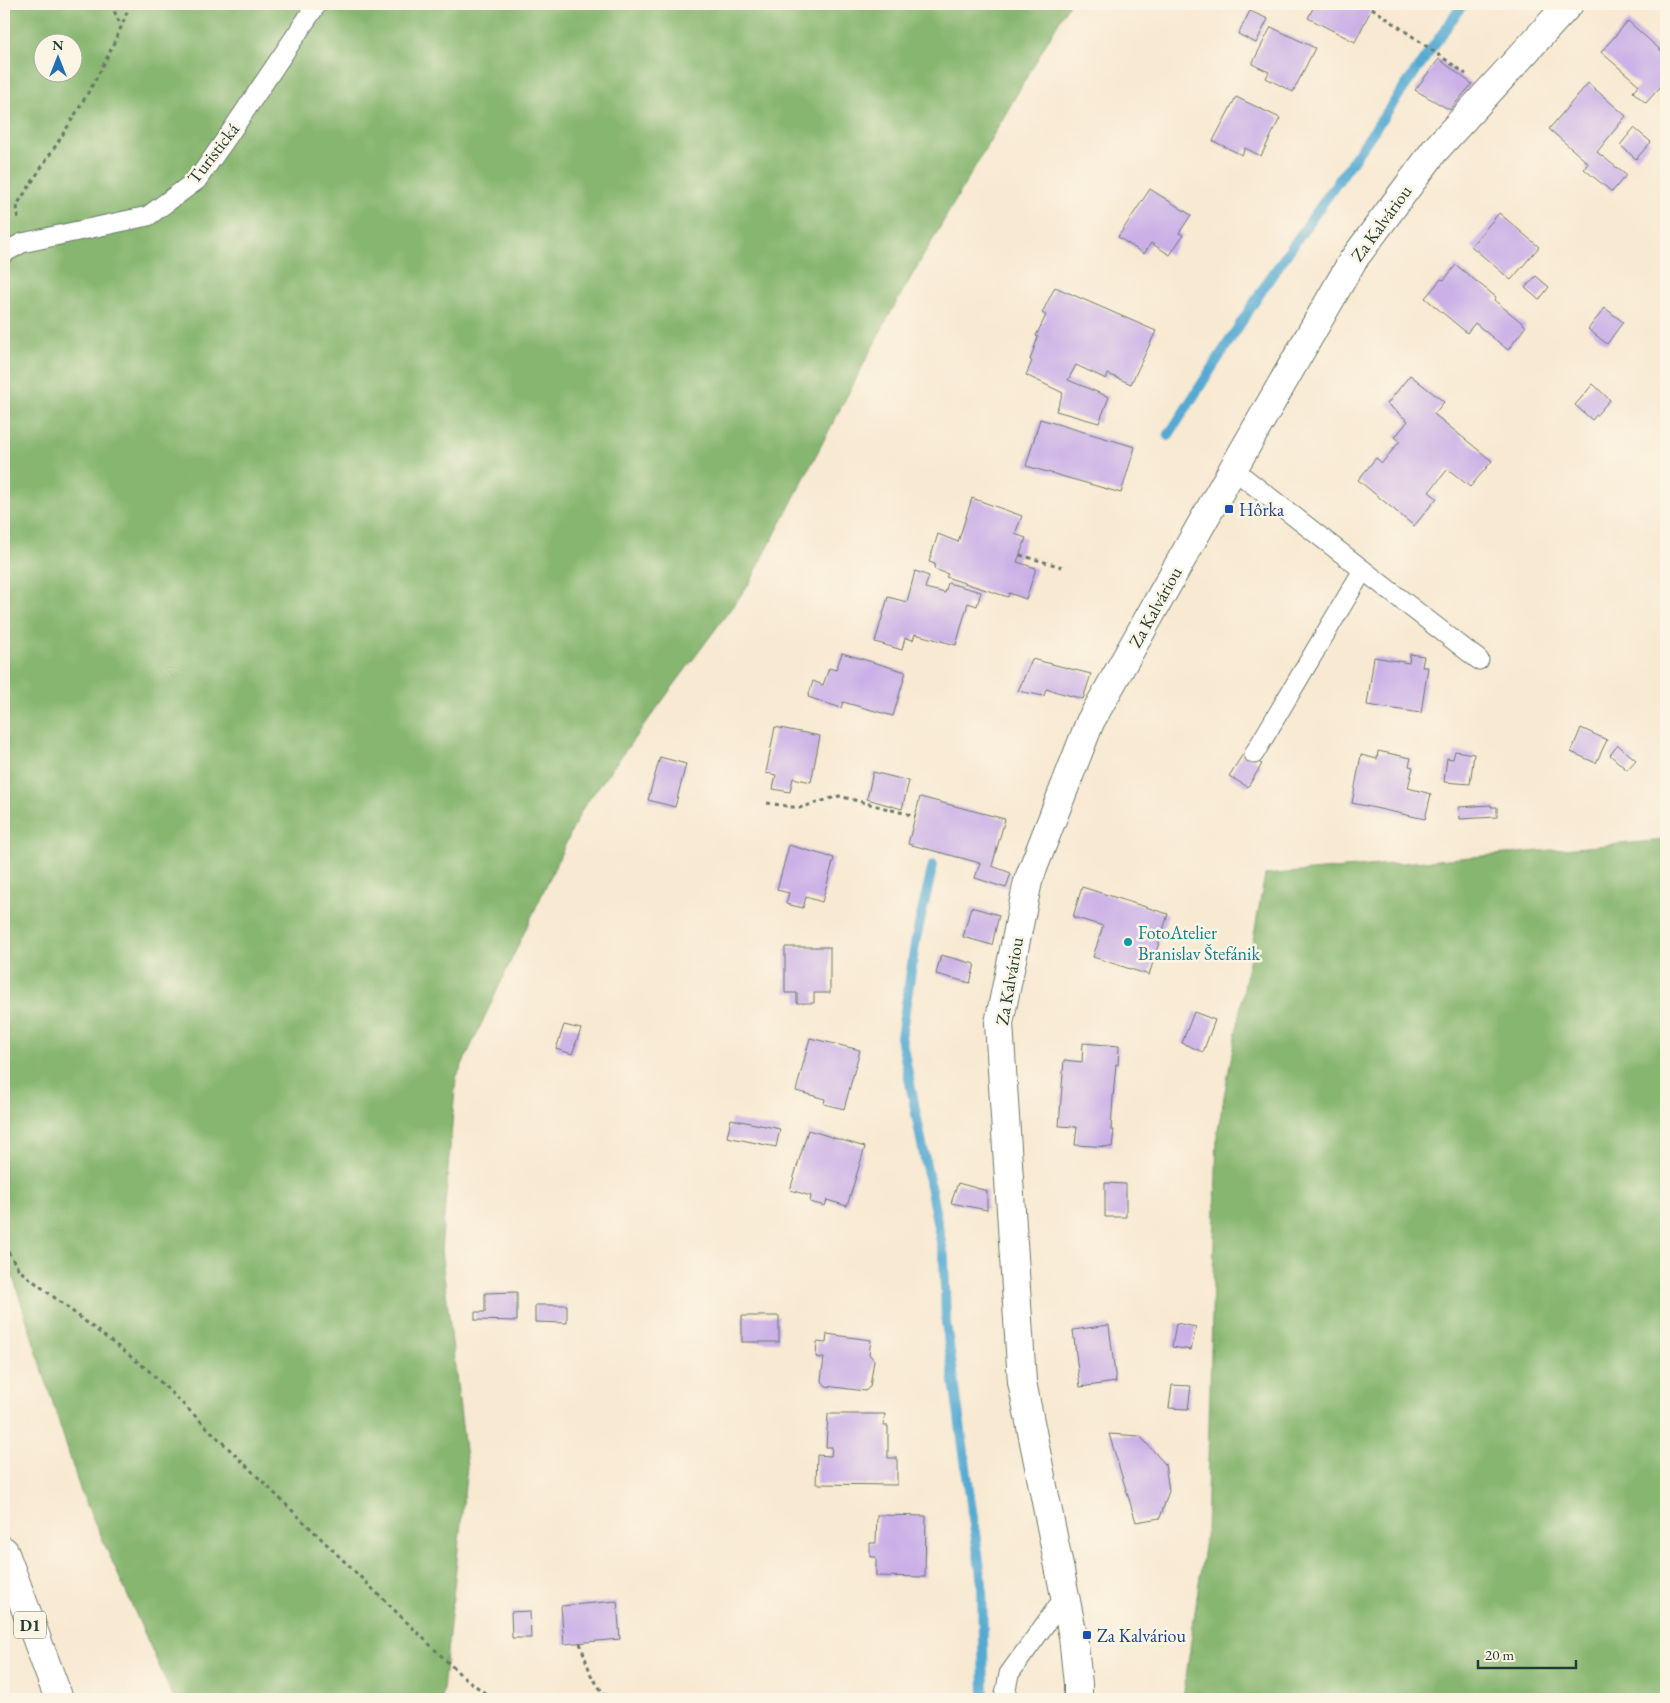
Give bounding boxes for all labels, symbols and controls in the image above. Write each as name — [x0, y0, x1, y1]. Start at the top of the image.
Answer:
north arrow — [32, 32, 82, 82]
text: N — [52, 36, 64, 54]
street label: Turistická — [182, 117, 244, 188]
street label: Za Kalváriou — [1346, 180, 1417, 266]
place label: Hôrka — [1239, 498, 1285, 521]
marker: Hôrka — [1223, 503, 1235, 515]
street label: Za Kalváriou — [1123, 562, 1187, 652]
place label: FotoAtelier Branislav Štefánik — [1138, 921, 1261, 965]
street label: Za Kalváriou — [990, 935, 1028, 1027]
marker: FotoAtelier Branislav Štefánik — [1122, 936, 1134, 948]
road number: D1 — [14, 1612, 46, 1638]
place label: Za Kalváriou — [1097, 1624, 1187, 1647]
marker: Za Kalváriou — [1081, 1629, 1093, 1641]
scale bar — [1478, 1638, 1575, 1670]
text: 20 m — [1485, 1645, 1514, 1664]

